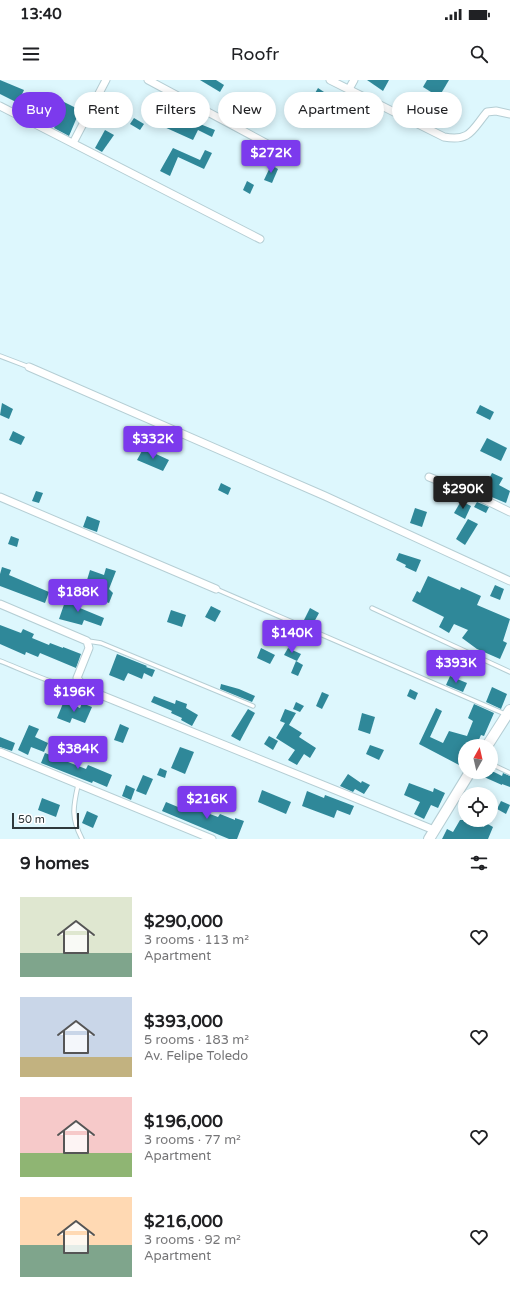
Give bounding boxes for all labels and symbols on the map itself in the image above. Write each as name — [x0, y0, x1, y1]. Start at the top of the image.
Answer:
pin: $272K — [243, 140, 299, 174]
pin: $332K — [125, 426, 181, 460]
pin: $290K — [435, 476, 491, 510]
pin: $188K — [50, 579, 106, 613]
pin: $140K — [264, 620, 320, 654]
pin: $393K — [428, 650, 484, 684]
pin: $196K — [46, 679, 102, 713]
pin: $384K — [50, 736, 106, 770]
north arrow — [458, 739, 498, 779]
pin: $216K — [179, 786, 235, 820]
scale bar — [12, 811, 79, 830]

